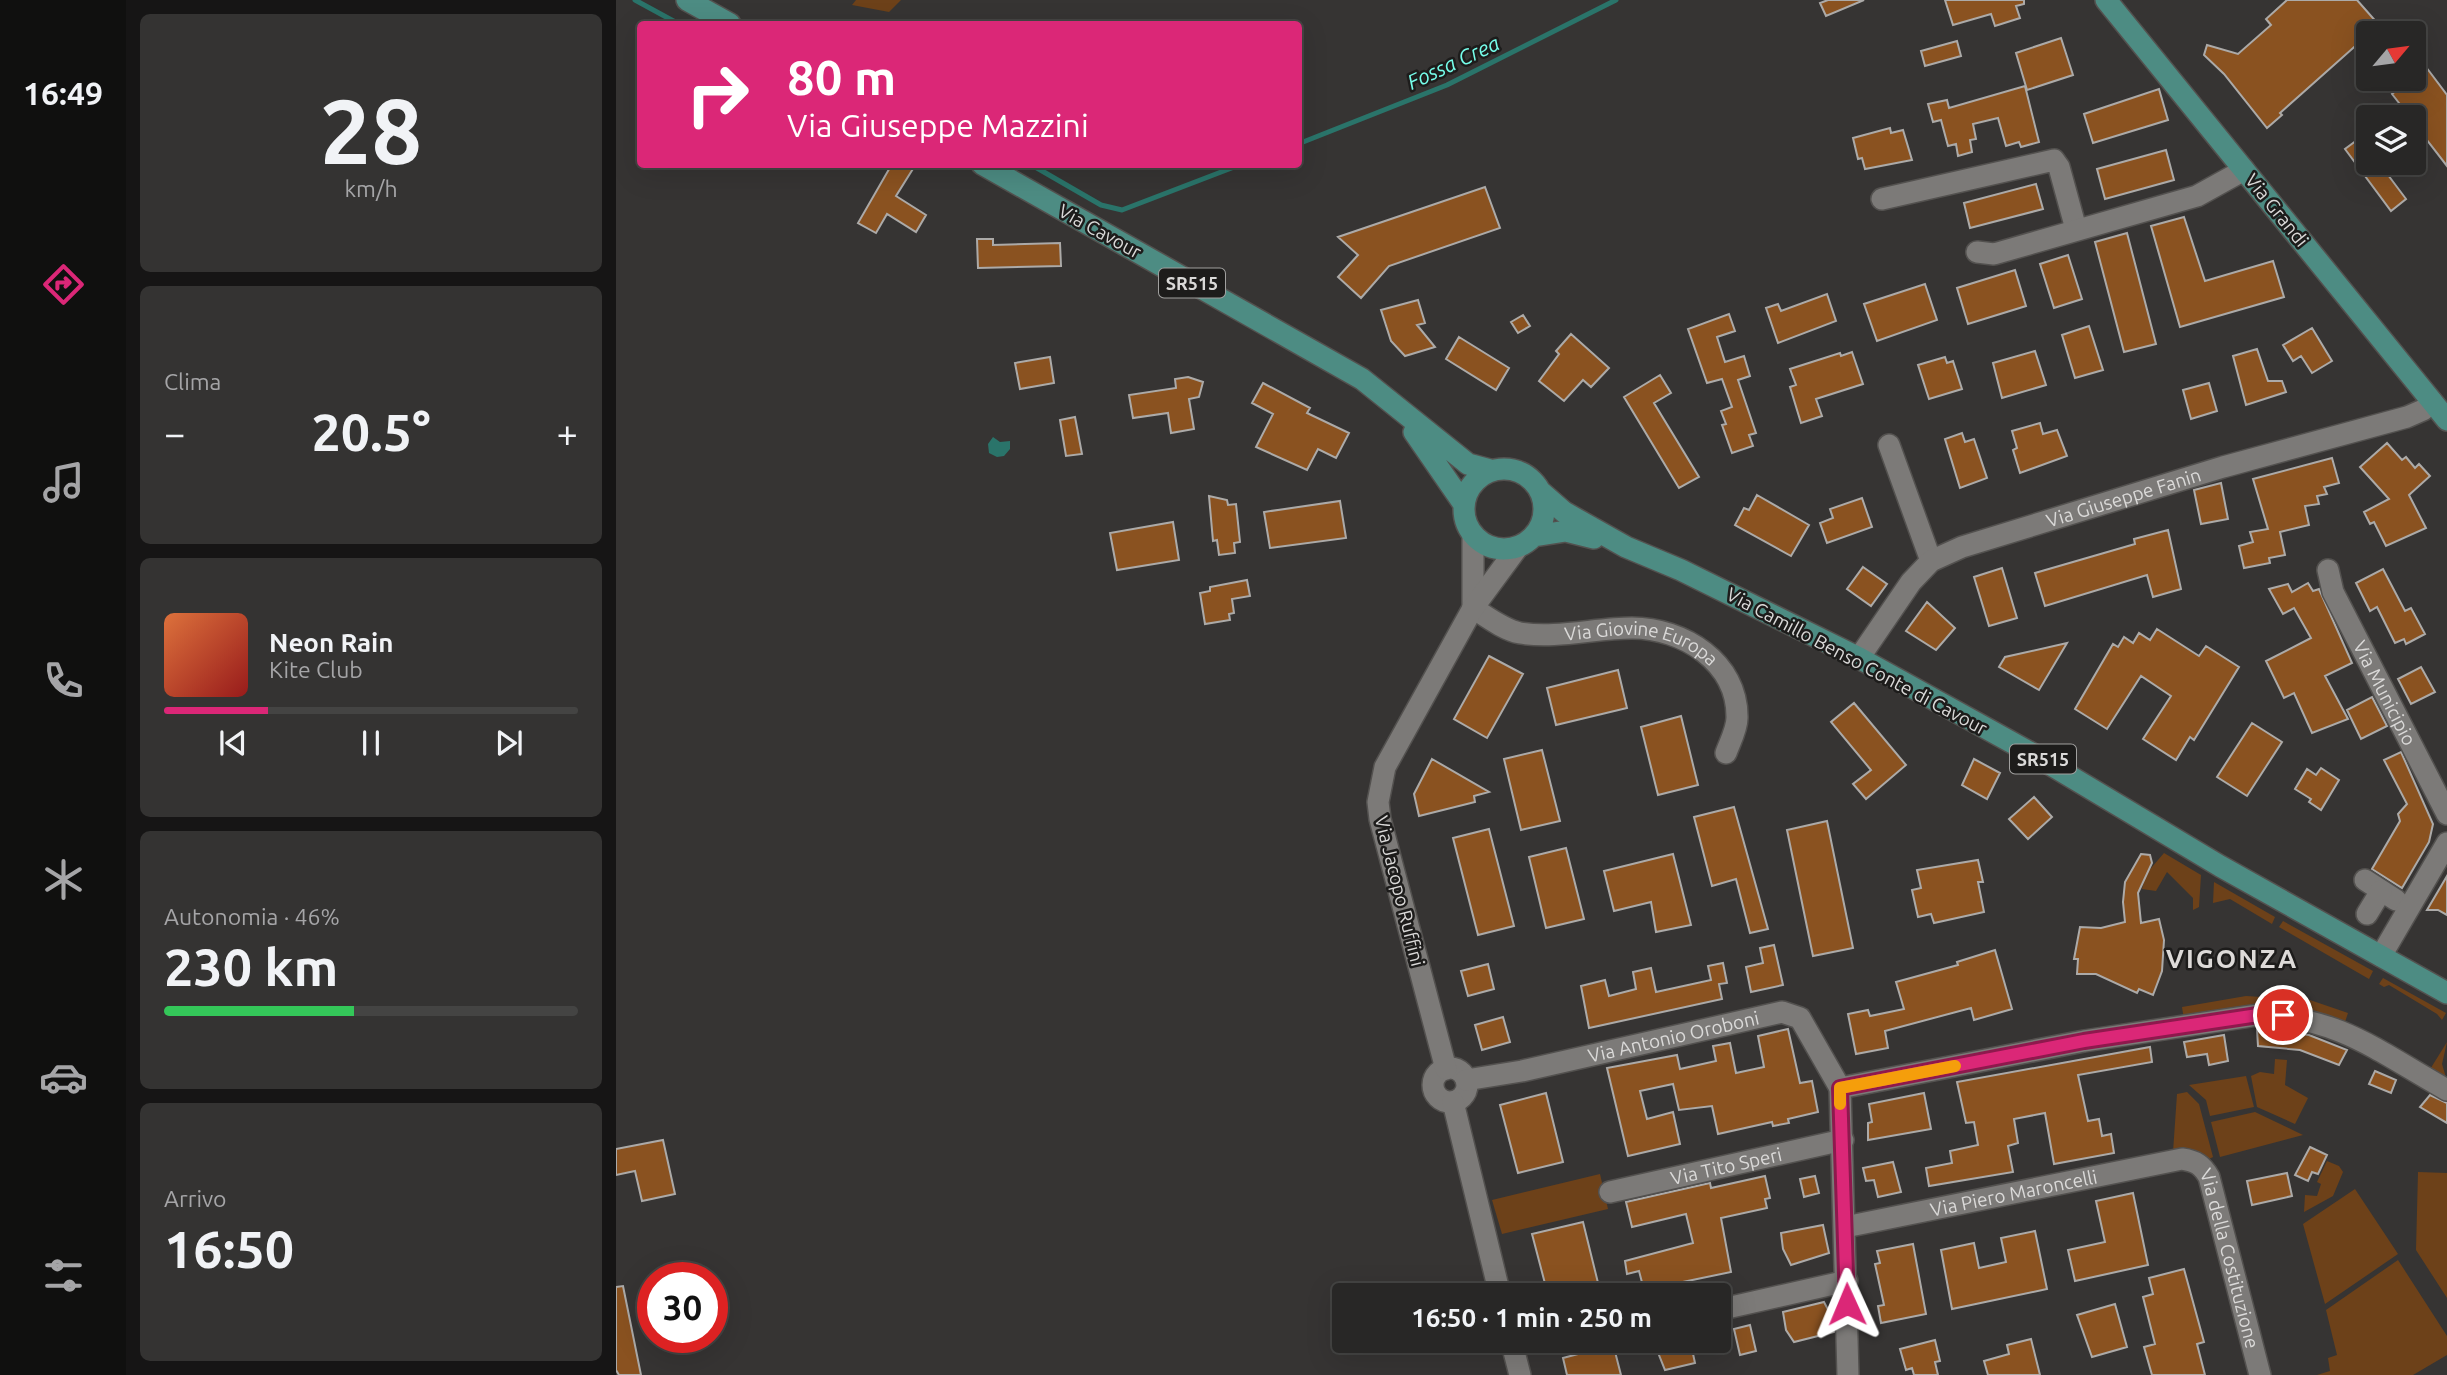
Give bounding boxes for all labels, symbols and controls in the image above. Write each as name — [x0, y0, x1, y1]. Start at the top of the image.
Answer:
north arrow — [2356, 21, 2426, 91]
map controls — [2356, 21, 2426, 175]
water label: Fossa Crea — [1403, 30, 1503, 94]
icon: right — [672, 49, 763, 140]
text: 80 m — [787, 49, 896, 104]
text: 16:49 — [23, 75, 103, 111]
text: 28 — [320, 79, 422, 181]
button: layers — [2356, 105, 2426, 175]
text: Via Giuseppe Mazzini — [787, 107, 1089, 143]
street label: Via Grandi — [2241, 169, 2313, 251]
text: km/h — [344, 176, 398, 201]
street label: Via Cavour — [1055, 199, 1145, 263]
icon: directions — [39, 260, 88, 309]
road number: SR515 — [1159, 268, 1225, 298]
text: Clima — [164, 369, 221, 394]
text: 20.5° — [311, 403, 431, 461]
text: − — [164, 412, 185, 454]
text: + — [557, 412, 578, 454]
icon: music — [39, 458, 88, 507]
street label: Via Giuseppe Fanin — [2043, 463, 2204, 532]
street label: Via Camillo Benso Conte di Cavour — [1723, 583, 1991, 739]
street label: Via Giovine Europa — [1563, 617, 1723, 670]
text: Neon Rain — [269, 628, 394, 657]
street label: Via Municipio — [2349, 637, 2421, 749]
icon: phone — [39, 656, 88, 705]
text: Kite Club — [269, 657, 363, 682]
icon: previous — [214, 724, 252, 762]
icon: pause — [352, 724, 390, 762]
icon: next — [490, 724, 528, 762]
road number: SR515 — [2010, 744, 2076, 774]
street label: Via Jacopo Ruffini — [1371, 814, 1429, 968]
icon: climate — [39, 855, 88, 904]
text: Autonomia · 46% — [164, 904, 340, 929]
text: 230 km — [164, 938, 338, 996]
district label: VIGONZA — [2166, 944, 2298, 973]
pin — [2253, 985, 2313, 1045]
icon: arrive — [2264, 996, 2302, 1034]
street label: Via Antonio Oroboni — [1586, 1007, 1761, 1067]
icon: car — [39, 1053, 88, 1102]
street label: Via Tito Speri — [1668, 1143, 1784, 1189]
street label: Via della Costituzione — [2195, 1164, 2264, 1351]
street label: Via Piero Maroncelli — [1928, 1165, 2099, 1221]
text: Arrivo — [164, 1186, 227, 1211]
text: 16:50 — [164, 1220, 294, 1278]
icon: filters — [39, 1251, 88, 1300]
speed limit sign: 30 — [637, 1262, 728, 1353]
position arrow — [1810, 1267, 1884, 1341]
text: 16:50 · 1 min · 250 m — [1411, 1303, 1652, 1332]

